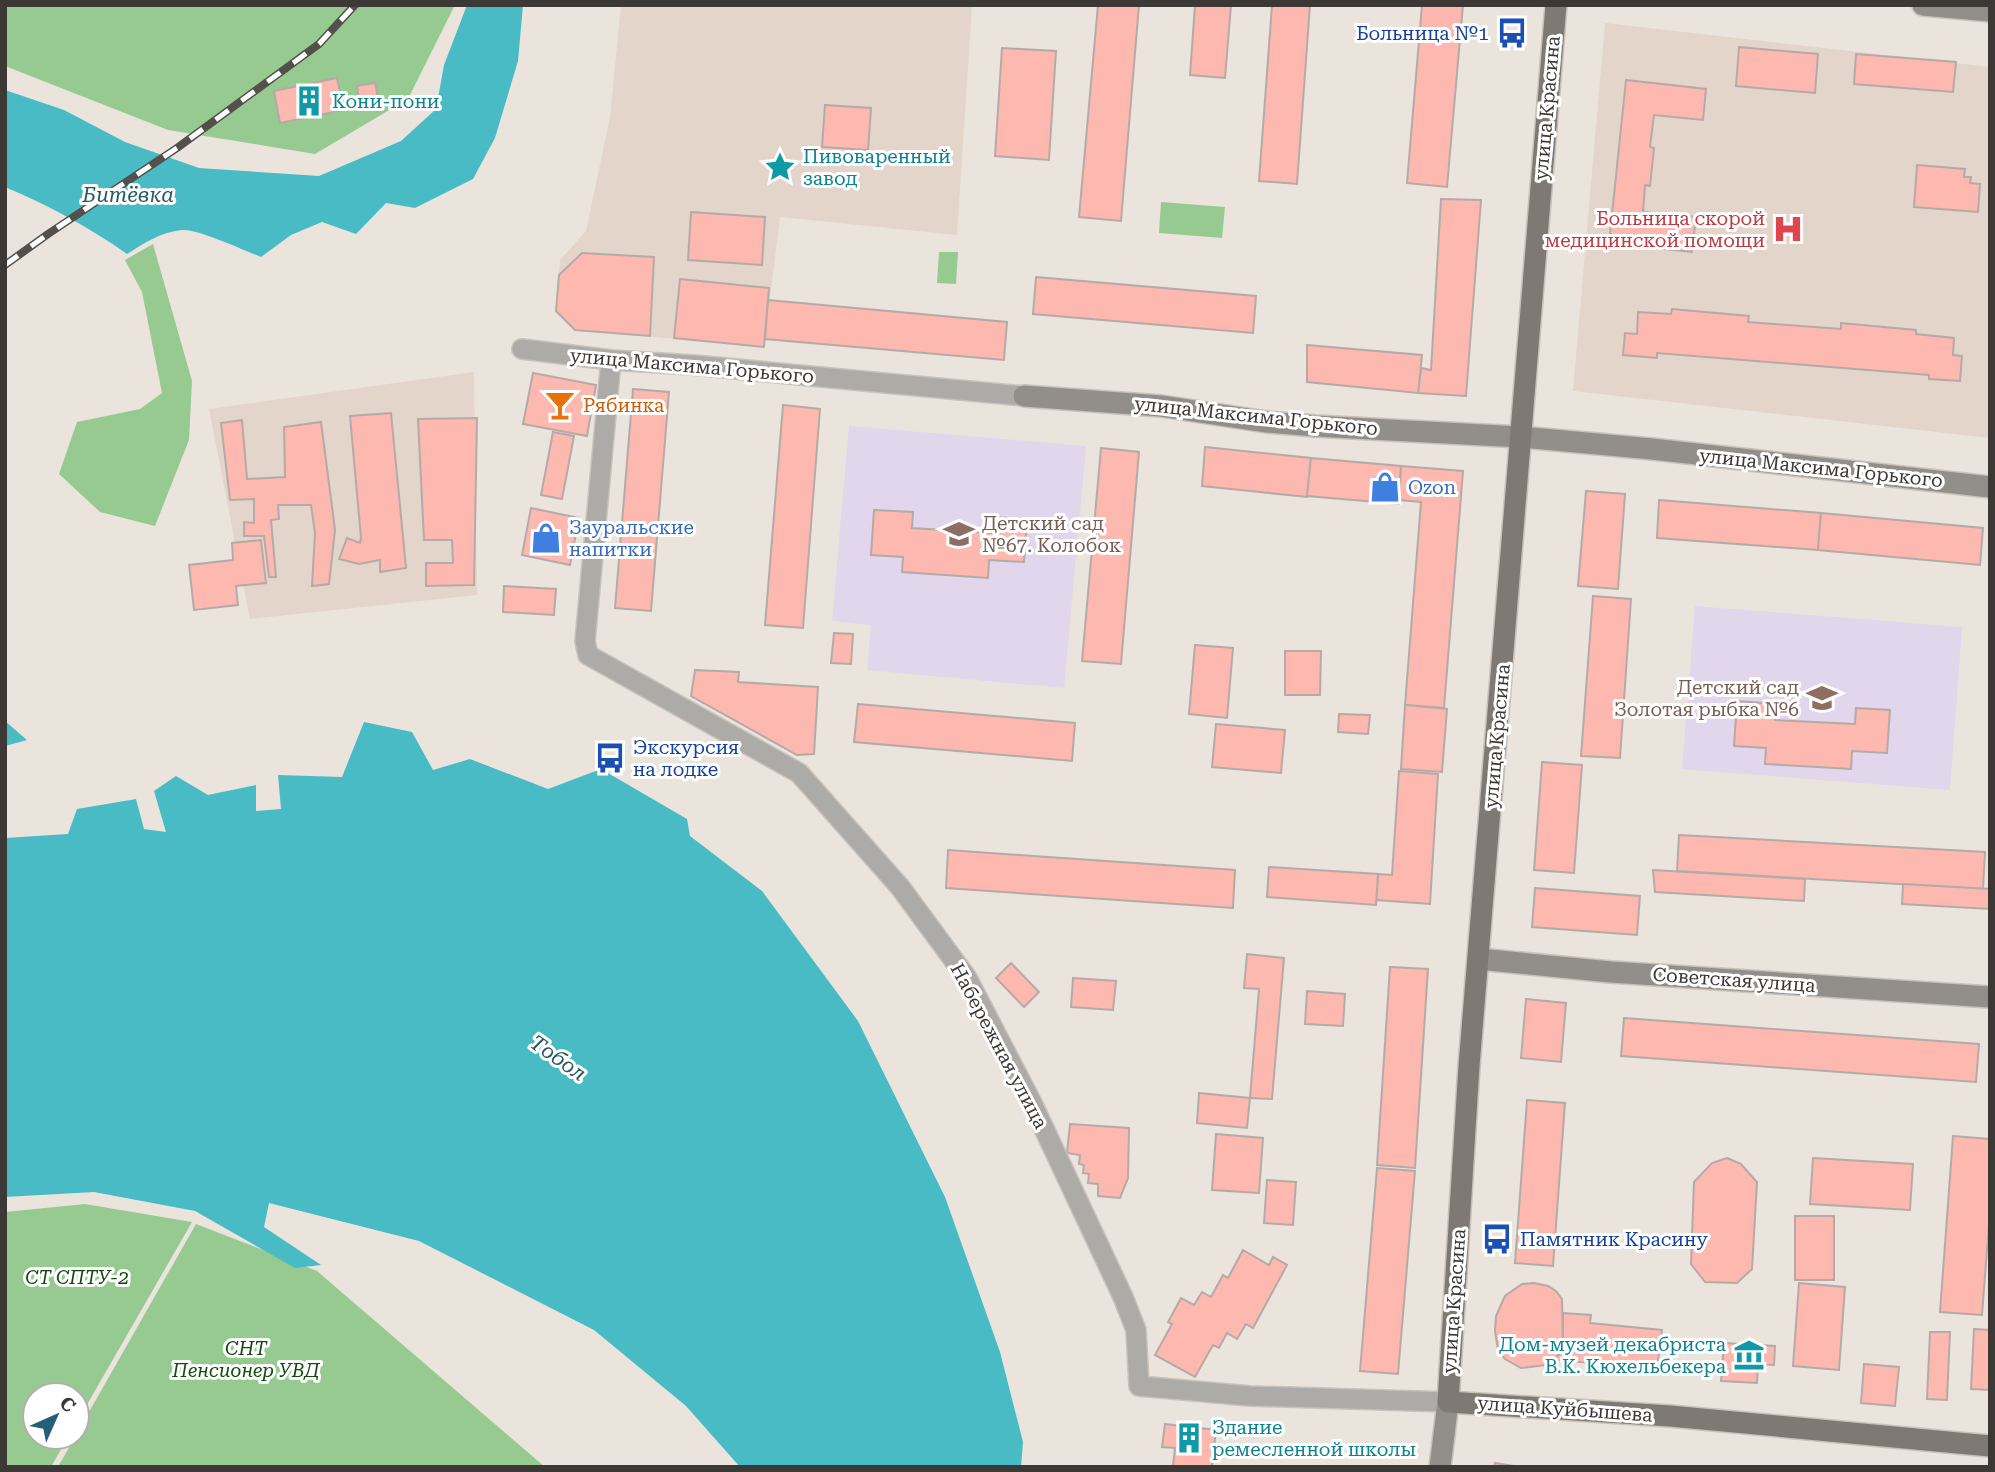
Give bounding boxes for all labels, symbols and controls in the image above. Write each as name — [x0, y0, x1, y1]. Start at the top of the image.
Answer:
bus stop icon: Больница №1 — [1495, 16, 1529, 50]
place label: Больница №1 — [1356, 22, 1489, 45]
street label: улица Красина — [1529, 34, 1565, 181]
building icon: Кони-пони — [292, 84, 326, 118]
place label: Кони-пони — [332, 90, 440, 113]
place label: Пивоваренный завод — [803, 145, 951, 190]
place icon: Пивоваренный завод — [763, 150, 797, 184]
water label: Битёвка — [81, 183, 174, 207]
place label: Больница скорой медицинской помощи — [1545, 207, 1765, 252]
hospital icon: Больница скорой медицинской помощи — [1771, 212, 1805, 246]
street label: улица Максима Горького — [569, 344, 815, 388]
bar icon: Рябинка — [543, 388, 577, 422]
street label: улица Максима Горького — [1133, 392, 1379, 440]
place label: Рябинка — [583, 394, 665, 417]
street label: улица Максима Горького — [1698, 444, 1944, 492]
shop icon: Ozon — [1368, 470, 1402, 504]
place label: Ozon — [1408, 476, 1456, 499]
place label: Детский сад №67. Колобок — [982, 512, 1121, 557]
place label: Зауральские напитки — [569, 516, 694, 561]
school or university icon: Детский сад №67. Колобок — [942, 517, 976, 551]
shop icon: Зауральские напитки — [529, 521, 563, 555]
street label: улица Красина — [1479, 662, 1515, 809]
place label: Детский сад Золотая рыбка №6 — [1614, 676, 1799, 721]
school or university icon: Детский сад Золотая рыбка №6 — [1805, 681, 1839, 715]
place label: Экскурсия на лодке — [633, 736, 739, 781]
bus stop icon: Экскурсия на лодке — [593, 741, 627, 775]
street label: Набережная улица — [946, 959, 1053, 1133]
street label: Советская улица — [1652, 963, 1817, 997]
water label: Тобол — [525, 1030, 591, 1086]
bus stop icon: Памятник Красину — [1480, 1222, 1514, 1256]
street label: улица Красина — [1437, 1227, 1471, 1374]
place label: Памятник Красину — [1520, 1228, 1708, 1251]
park label: СТ СПТУ-2 — [25, 1266, 129, 1289]
place label: Дом-музей декабриста В.К. Кюхельбекера — [1499, 1333, 1727, 1378]
park label: СНТ Пенсионер УВД — [171, 1337, 320, 1382]
museum icon: Дом-музей декабриста В.К. Кюхельбекера — [1732, 1338, 1766, 1372]
north arrow — [21, 1381, 91, 1451]
text: С — [55, 1391, 81, 1417]
street label: улица Куйбышева — [1477, 1391, 1654, 1427]
place label: Здание ремесленной школы — [1212, 1416, 1416, 1461]
building icon: Здание ремесленной школы — [1172, 1421, 1206, 1455]

